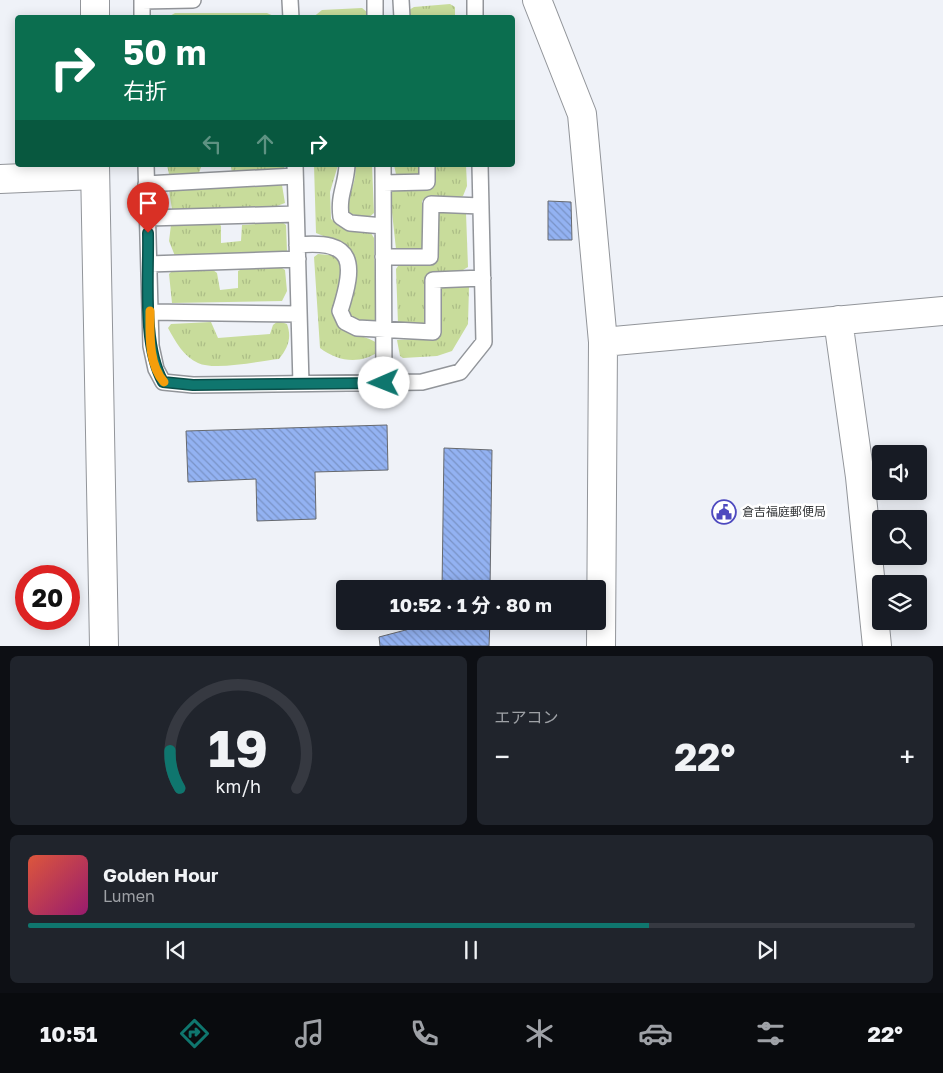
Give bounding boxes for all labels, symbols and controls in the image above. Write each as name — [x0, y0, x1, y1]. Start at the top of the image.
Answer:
text: 50 m — [123, 31, 206, 73]
icon: right — [40, 35, 105, 100]
text: 右折 — [123, 77, 167, 104]
icon: left — [198, 130, 226, 158]
icon: ahead — [251, 130, 279, 158]
icon: right — [304, 130, 332, 158]
pin — [127, 182, 169, 233]
icon: arrive — [134, 189, 162, 217]
position arrow — [357, 356, 409, 408]
map controls — [872, 445, 927, 630]
button: sound — [872, 445, 927, 500]
public building icon: 倉吉福庭郵便局 — [711, 499, 737, 525]
place label: 倉吉福庭郵便局 — [742, 504, 826, 519]
button: search — [872, 510, 927, 565]
speed limit sign: 20 — [15, 565, 80, 630]
button: layers — [872, 575, 927, 630]
text: 10:52 · 1 分 · 80 m — [390, 593, 552, 616]
text: エアコン — [495, 707, 559, 727]
text: 19 — [208, 716, 268, 778]
text: 22° — [674, 734, 735, 779]
text: − — [495, 740, 510, 773]
text: + — [900, 740, 915, 773]
text: km/h — [216, 775, 261, 797]
text: Golden Hour — [103, 863, 218, 886]
text: Lumen — [103, 886, 155, 906]
icon: previous — [162, 936, 190, 964]
icon: pause — [457, 936, 485, 964]
icon: next — [753, 936, 781, 964]
icon: directions — [177, 1016, 212, 1051]
icon: music — [292, 1016, 327, 1051]
icon: phone — [407, 1016, 442, 1051]
icon: climate — [522, 1016, 557, 1051]
icon: car — [638, 1016, 673, 1051]
icon: filters — [753, 1016, 788, 1051]
text: 10:51 — [40, 1020, 97, 1047]
text: 22° — [868, 1020, 903, 1047]

